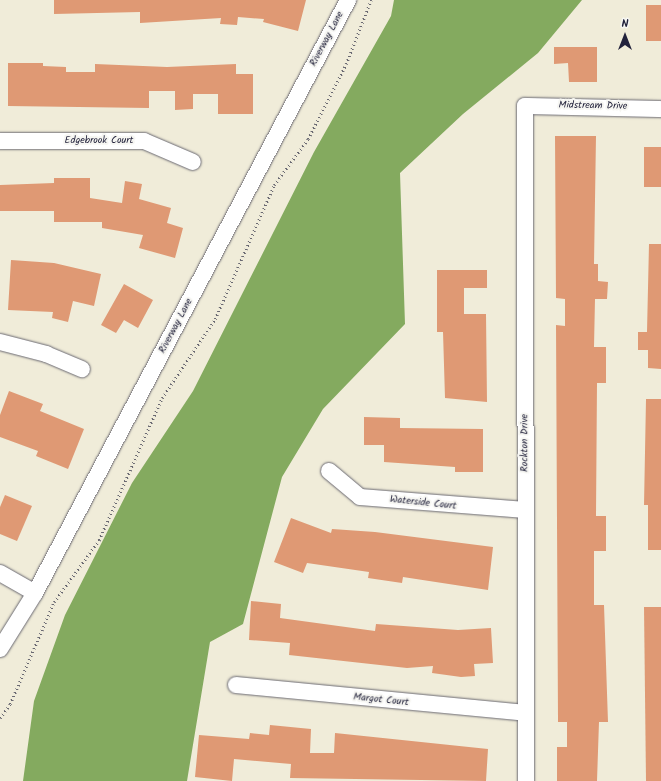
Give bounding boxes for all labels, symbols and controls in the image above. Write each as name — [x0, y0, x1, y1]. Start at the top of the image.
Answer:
street label: Riverway Lane — [308, 10, 346, 68]
text: N — [622, 15, 628, 33]
north arrow — [605, 16, 645, 56]
street label: Midstream Drive — [559, 99, 627, 113]
street label: Edgebrook Court — [65, 135, 133, 147]
street label: Riverway Lane — [157, 297, 195, 355]
street label: Rockton Drive — [519, 414, 531, 472]
street label: Waterside Court — [389, 494, 457, 512]
street label: Margot Court — [353, 691, 409, 709]

